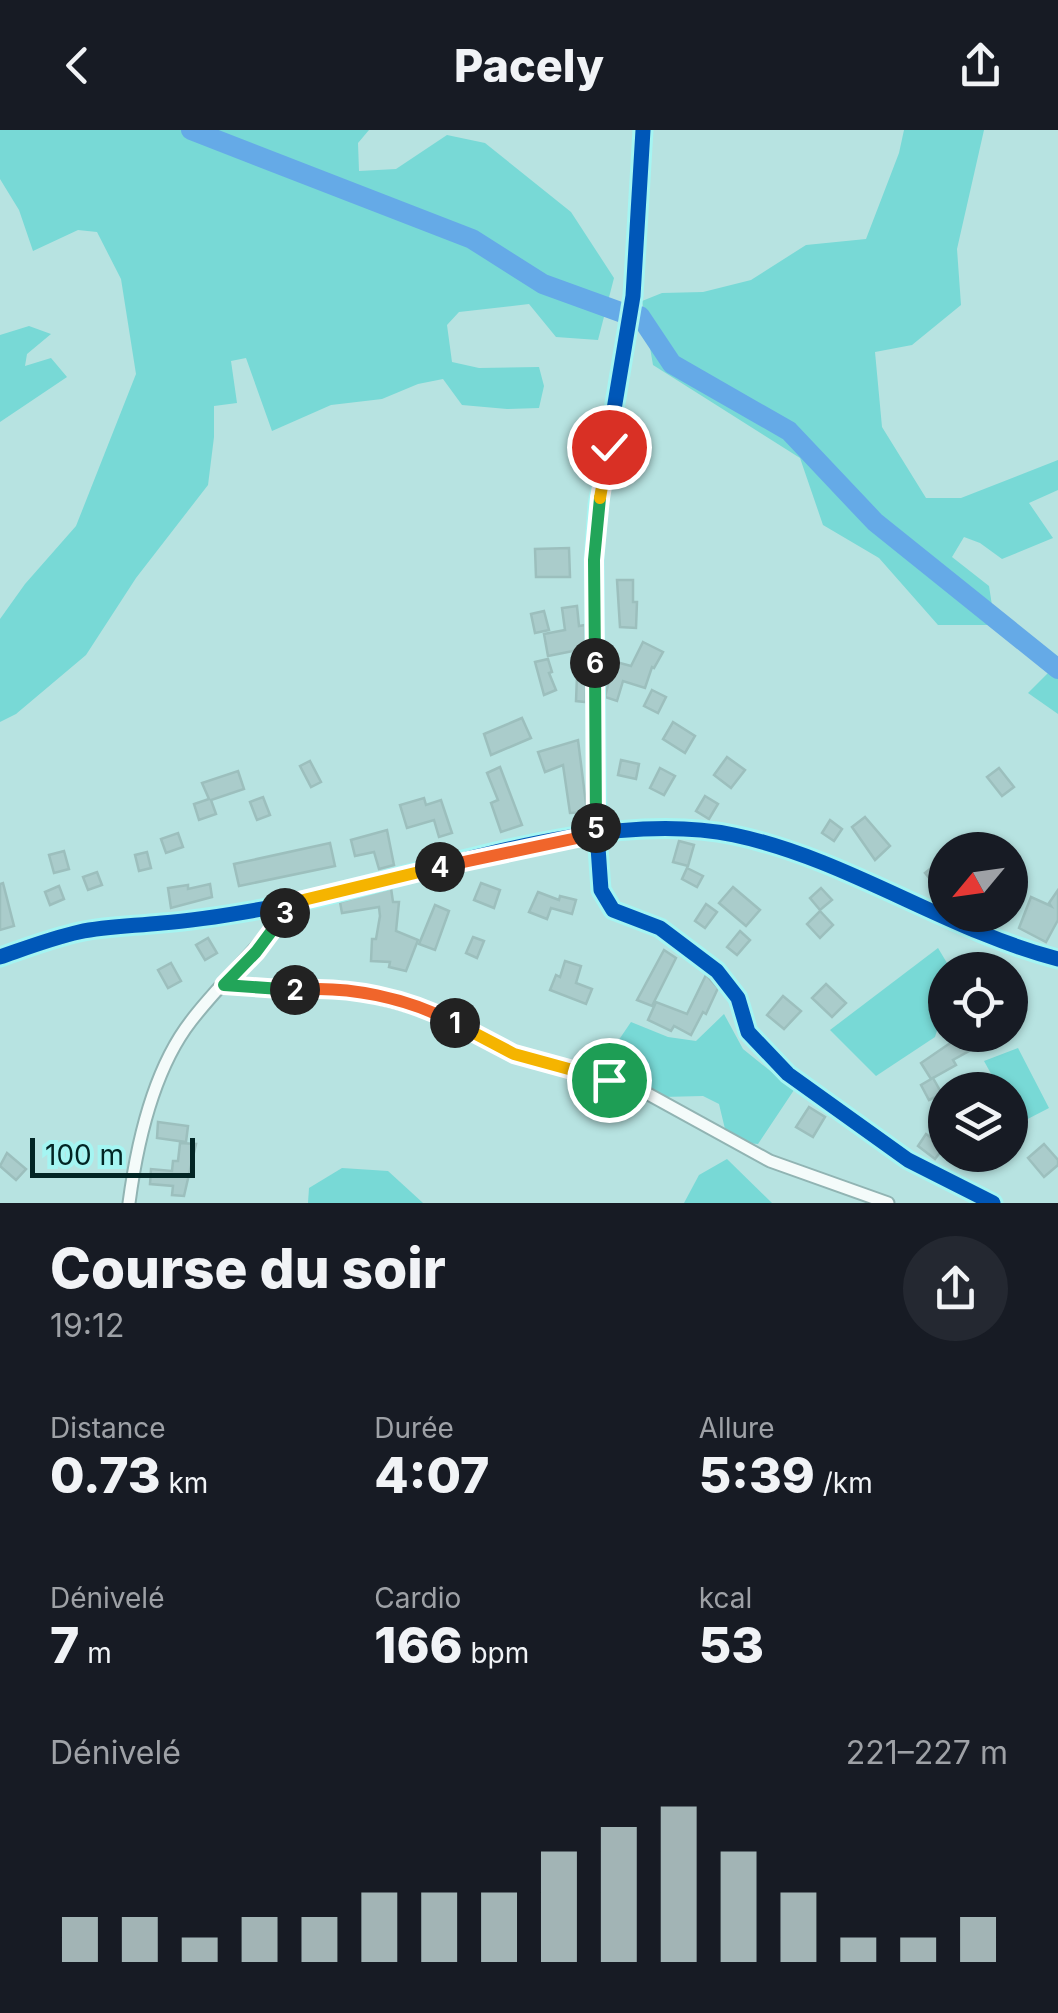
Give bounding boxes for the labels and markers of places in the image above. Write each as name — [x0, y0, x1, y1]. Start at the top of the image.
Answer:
pin — [567, 405, 652, 490]
pin: 6 — [570, 638, 620, 688]
pin: 5 — [571, 803, 621, 853]
pin: 4 — [415, 842, 465, 892]
pin: 3 — [260, 888, 310, 938]
pin: 2 — [270, 965, 320, 1015]
pin: 1 — [430, 998, 480, 1048]
pin — [567, 1038, 652, 1123]

